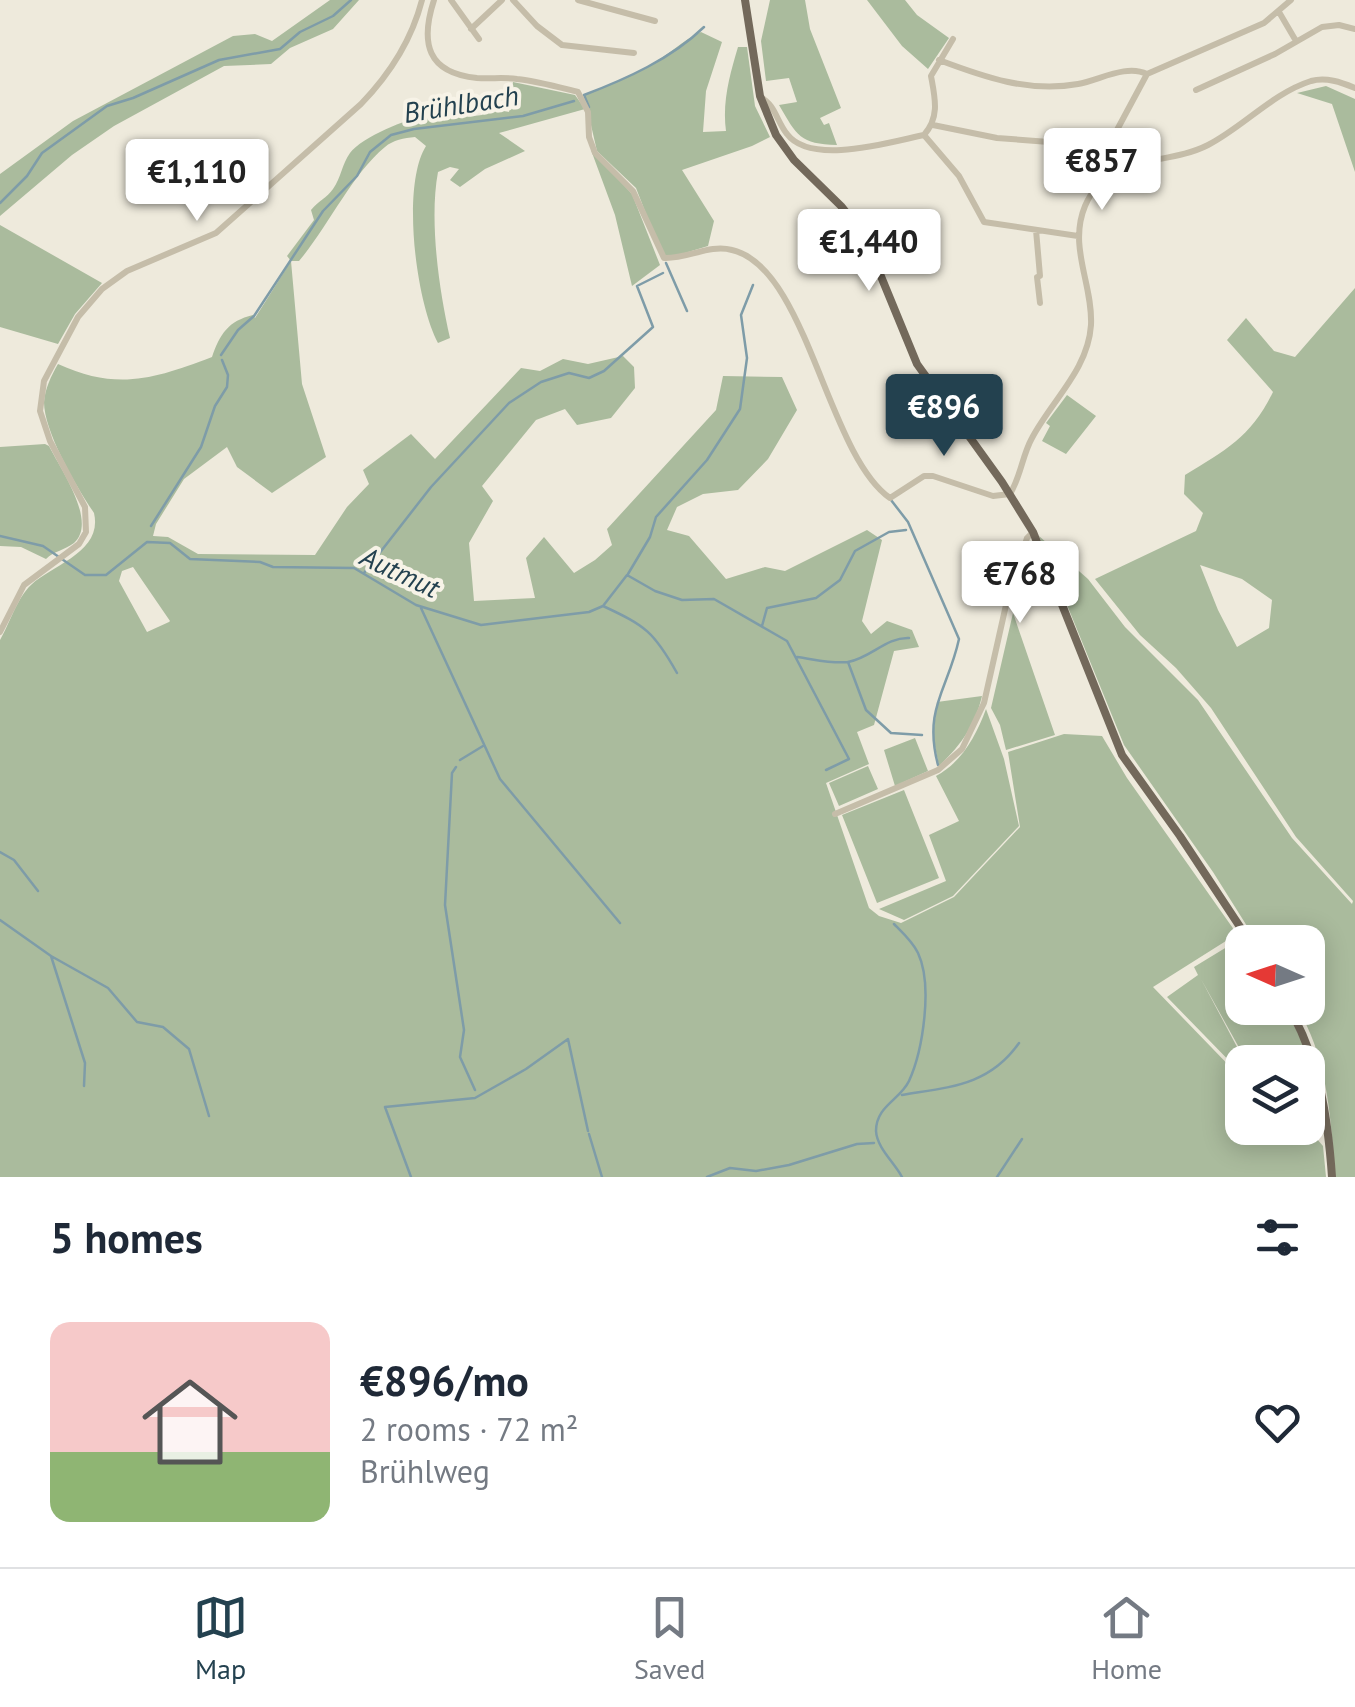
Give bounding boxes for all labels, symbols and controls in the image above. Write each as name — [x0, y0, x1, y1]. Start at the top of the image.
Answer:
water label: Brühlbach — [401, 76, 521, 131]
pin: €857 — [1043, 128, 1161, 213]
pin: €1,110 — [116, 139, 278, 224]
text: €857 — [1066, 139, 1138, 181]
text: €1,110 — [148, 150, 246, 192]
pin: €1,440 — [788, 209, 950, 294]
text: €1,440 — [820, 220, 918, 262]
pin: €896 — [885, 374, 1003, 459]
text: €896 — [908, 385, 980, 427]
water label: Autmut — [354, 537, 447, 606]
pin: €768 — [961, 541, 1079, 626]
text: €768 — [984, 552, 1056, 594]
north arrow — [1225, 925, 1325, 1025]
map controls — [1225, 925, 1325, 1145]
button: layers — [1225, 1045, 1325, 1145]
text: 5 homes — [50, 1210, 203, 1265]
icon: filters — [1250, 1210, 1305, 1265]
text: €896/mo — [360, 1353, 529, 1408]
icon: home — [130, 1362, 250, 1482]
icon: heart — [1250, 1395, 1305, 1450]
text: 2 rooms · 72 m² — [360, 1408, 578, 1450]
text: Brühlweg — [360, 1450, 490, 1492]
tab: Map — [193, 1590, 248, 1687]
tab: Saved — [634, 1590, 705, 1687]
tab: Home — [1091, 1590, 1162, 1687]

